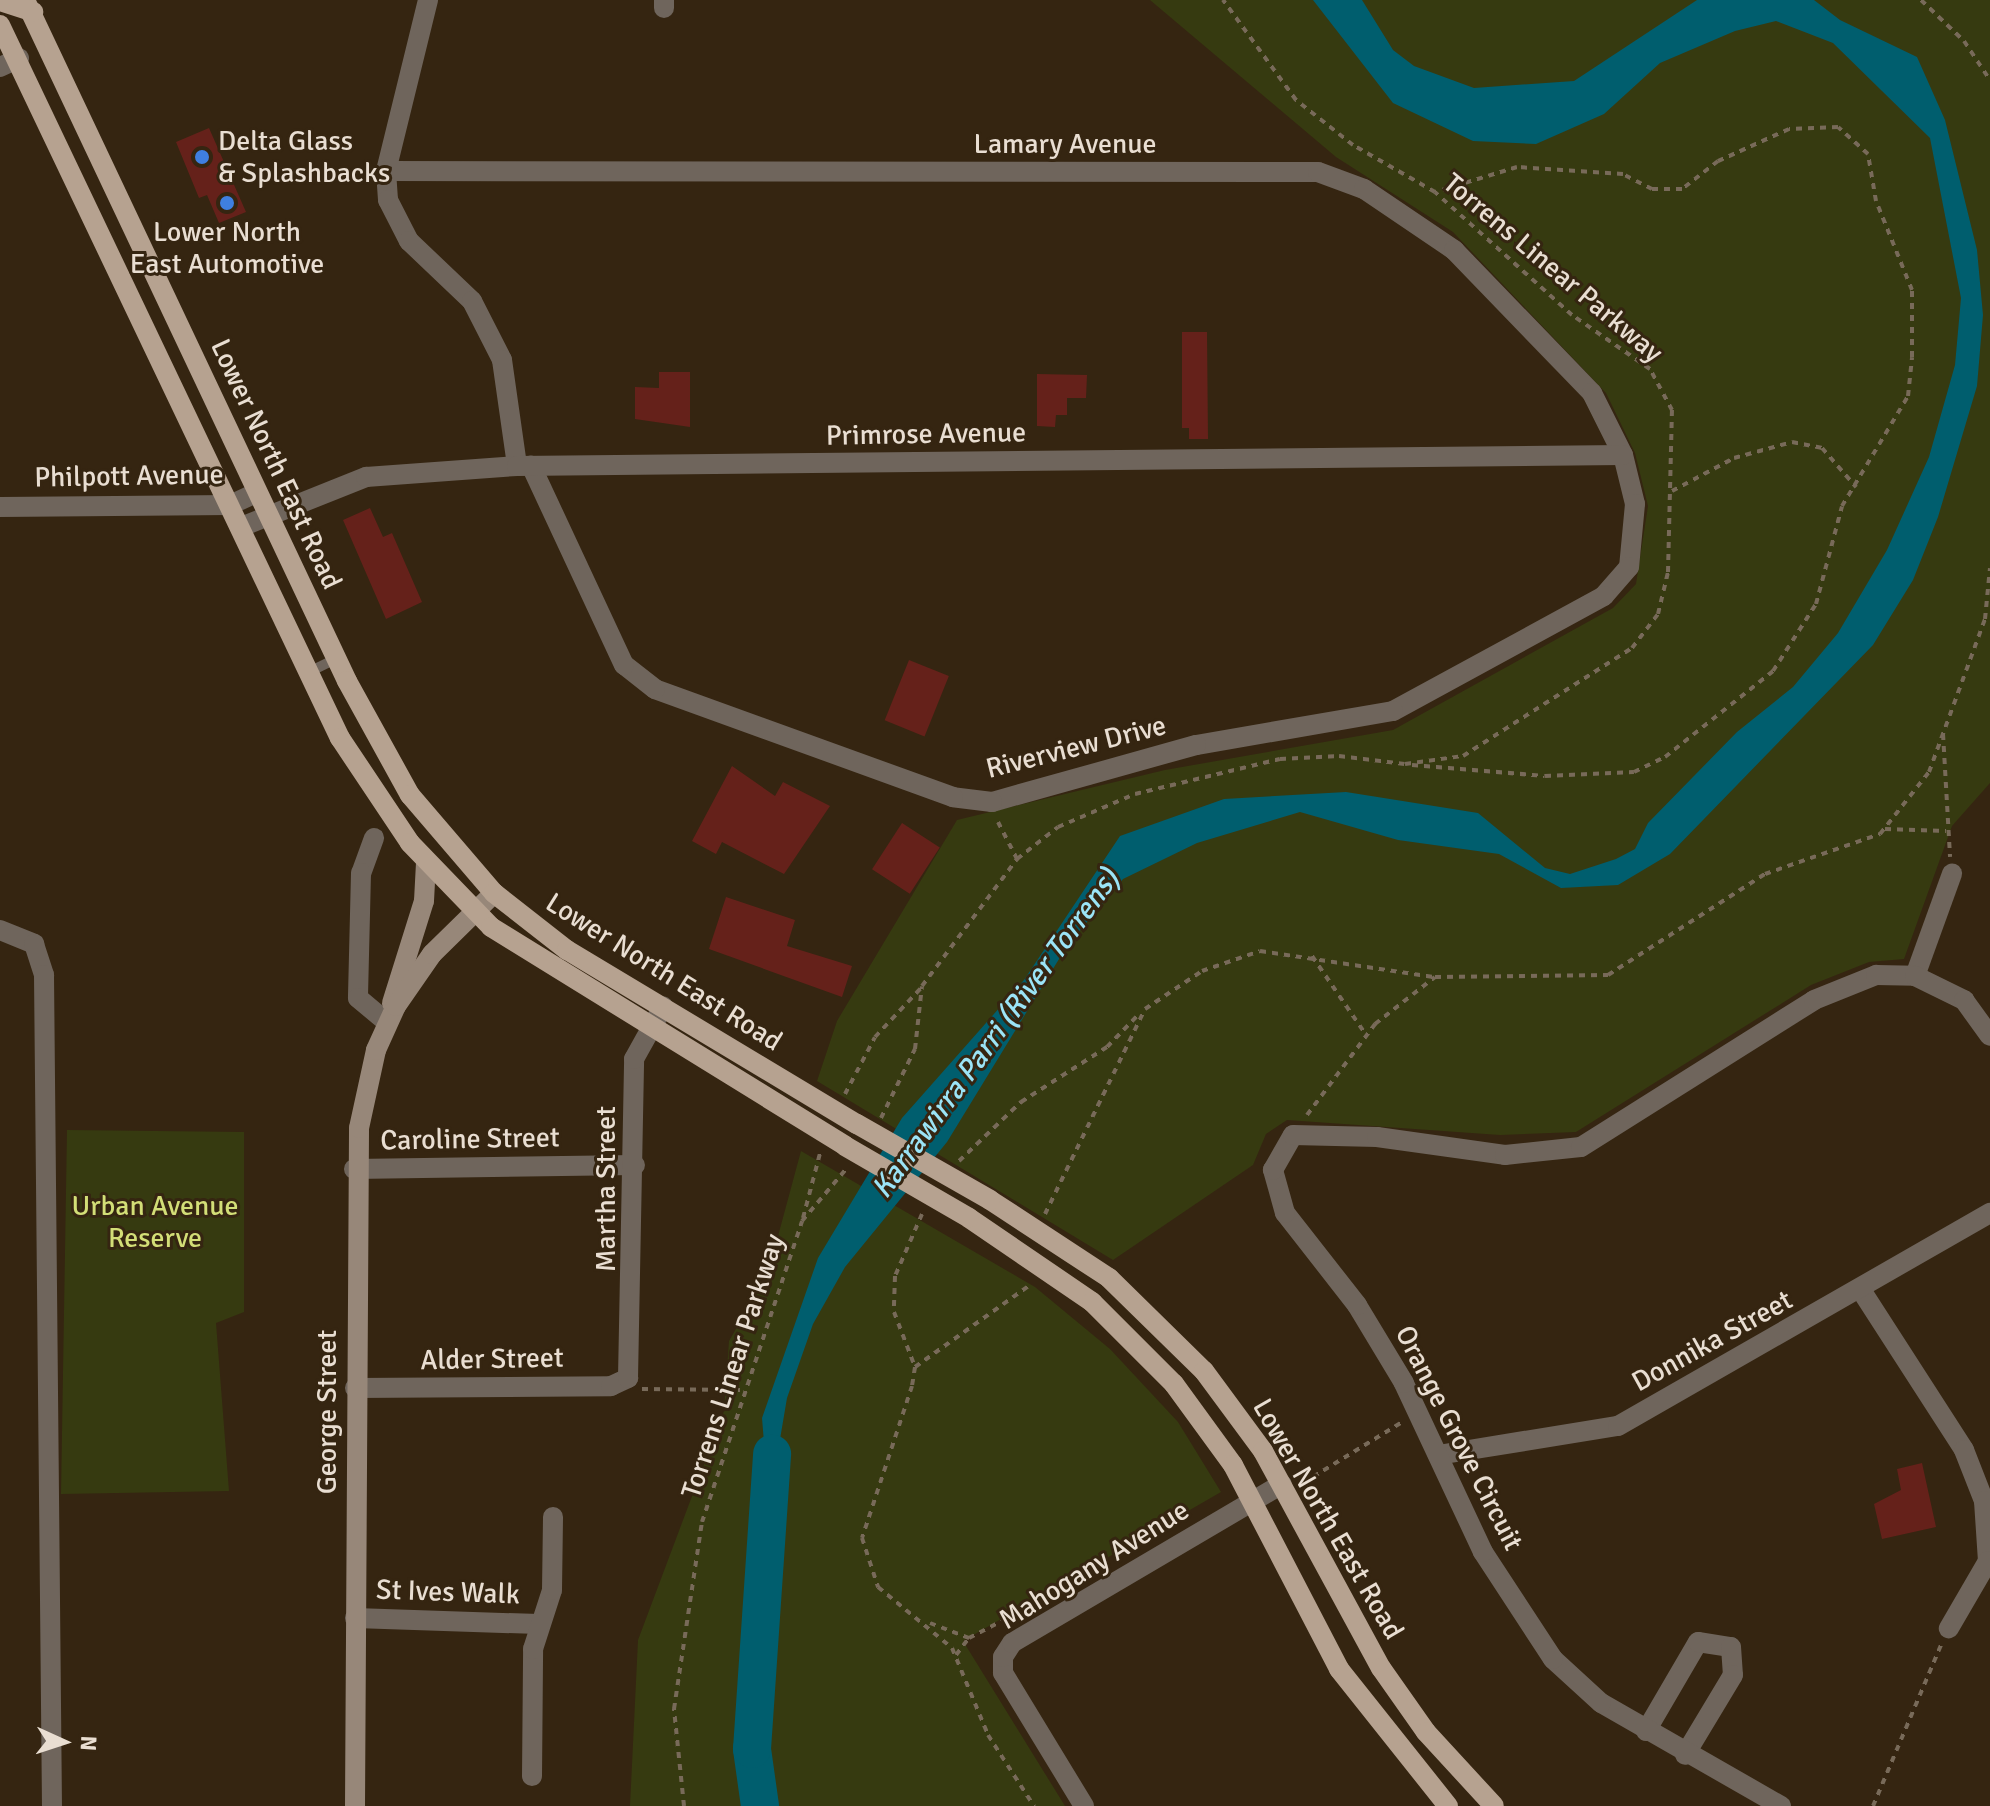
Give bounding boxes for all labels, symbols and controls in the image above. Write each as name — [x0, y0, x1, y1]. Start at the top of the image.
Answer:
place label: Delta Glass & Splashbacks — [218, 124, 390, 190]
street label: Lamary Avenue — [974, 127, 1156, 161]
marker: Delta Glass & Splashbacks — [193, 148, 211, 166]
street label: Torrens Linear Parkway — [1436, 166, 1670, 370]
marker: Lower North East Automotive — [218, 194, 236, 212]
place label: Lower North East Automotive — [130, 215, 324, 281]
street label: Lower North East Road — [203, 334, 349, 594]
street label: Primrose Avenue — [825, 415, 1027, 453]
street label: Philpott Avenue — [34, 458, 224, 494]
street label: Riverview Drive — [983, 708, 1169, 786]
water label: Karrawirra Parri (River Torrens) — [864, 862, 1128, 1206]
street label: Lower North East Road — [540, 886, 788, 1058]
street label: Martha Street — [589, 1106, 623, 1272]
street label: Caroline Street — [380, 1121, 560, 1157]
park label: Urban Avenue Reserve — [71, 1189, 239, 1255]
street label: Torrens Linear Parkway — [674, 1230, 792, 1502]
street label: Donnika Street — [1626, 1283, 1798, 1399]
street label: Orange Grove Circuit — [1388, 1320, 1530, 1556]
street label: George Street — [310, 1330, 344, 1494]
street label: Alder Street — [420, 1341, 564, 1377]
street label: Lower North East Road — [1245, 1393, 1411, 1645]
street label: Mahogany Avenue — [993, 1493, 1195, 1637]
street label: St Ives Walk — [376, 1573, 520, 1611]
north arrow — [24, 1702, 104, 1782]
text: N — [75, 1735, 102, 1752]

